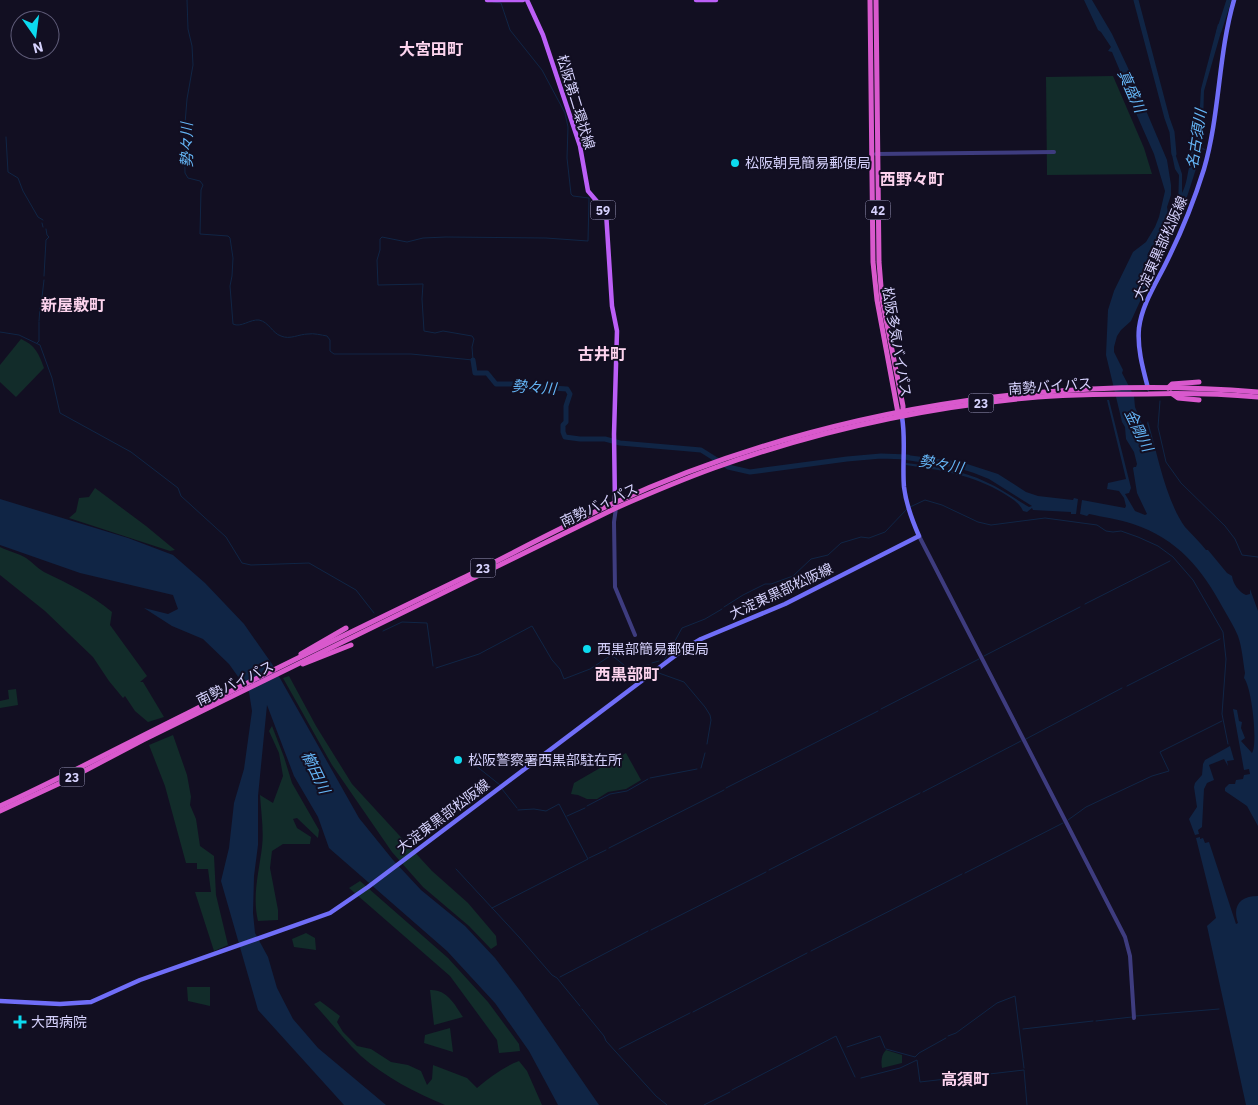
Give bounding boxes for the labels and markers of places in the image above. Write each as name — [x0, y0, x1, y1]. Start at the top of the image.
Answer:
place label: 松阪朝見簡易郵便局 — [745, 154, 871, 172]
marker: 松阪朝見簡易郵便局 — [729, 157, 741, 169]
place label: 西黒部簡易郵便局 — [597, 640, 709, 658]
marker: 西黒部簡易郵便局 — [581, 643, 593, 655]
place label: 松阪警察署西黒部駐在所 — [468, 751, 622, 769]
marker: 松阪警察署西黒部駐在所 — [452, 754, 464, 766]
place label: 大西病院 — [31, 1013, 87, 1031]
marker: 大西病院 — [13, 1015, 27, 1029]

